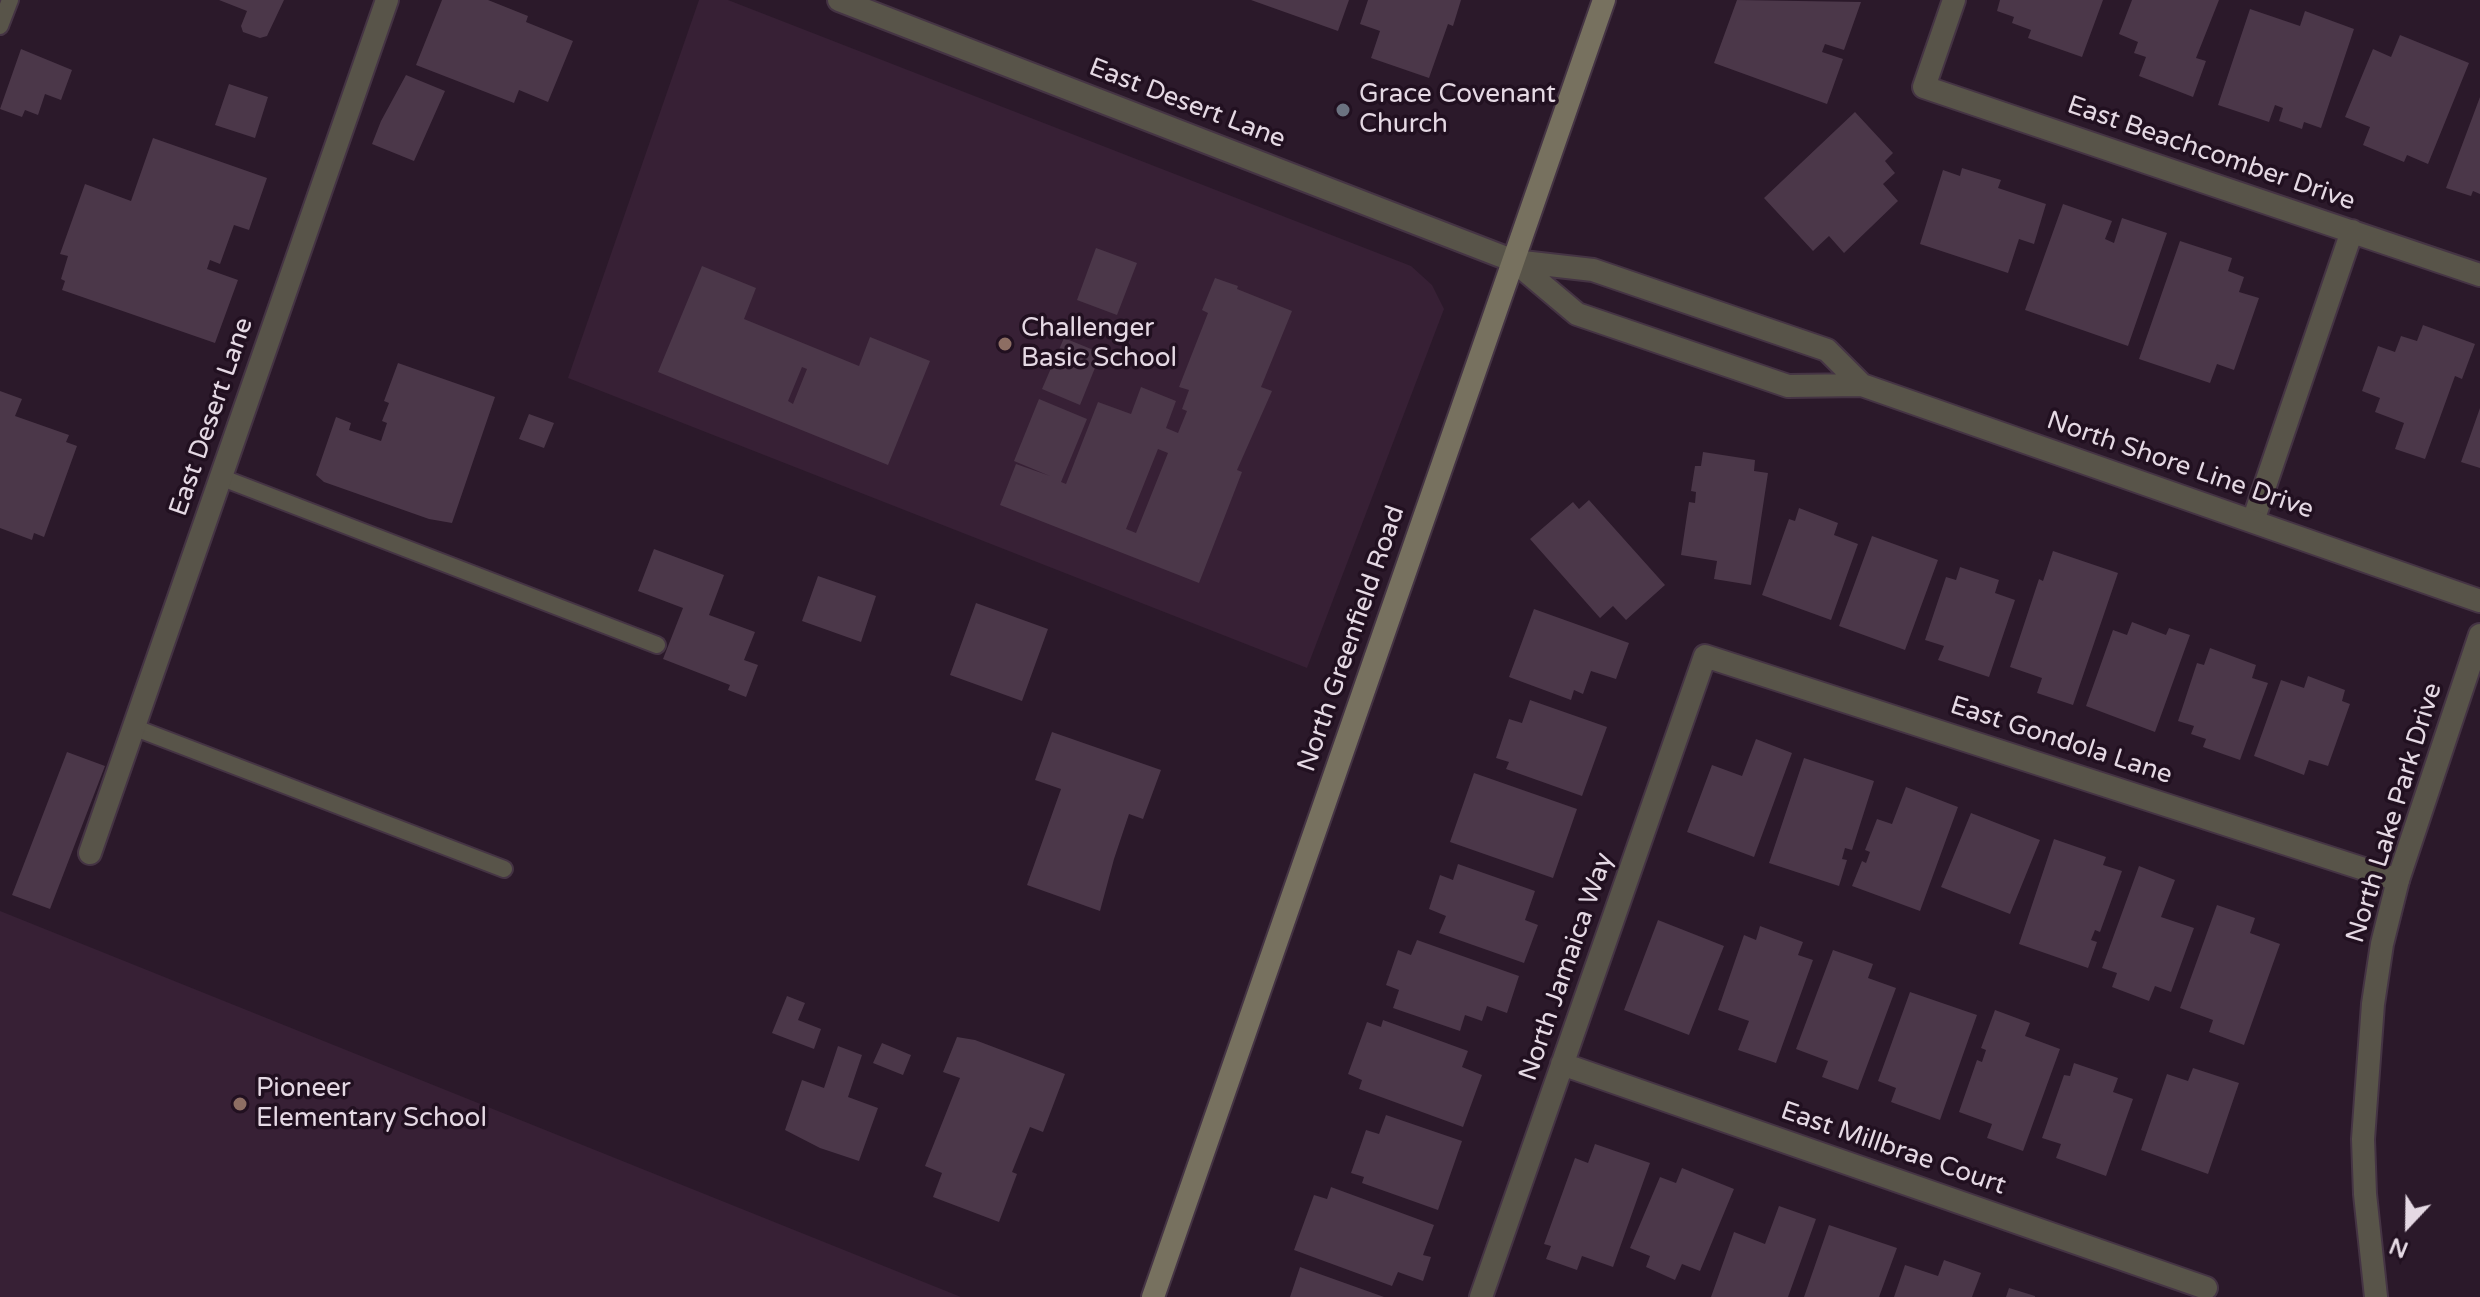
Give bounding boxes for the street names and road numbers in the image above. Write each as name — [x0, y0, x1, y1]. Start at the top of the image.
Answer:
street label: East Desert Lane — [1084, 52, 1290, 156]
street label: East Beachcomber Drive — [2063, 90, 2359, 218]
street label: East Desert Lane — [163, 314, 261, 520]
street label: North Shore Line Drive — [2043, 406, 2317, 526]
street label: North Greenfield Road — [1292, 502, 1412, 776]
street label: North Lake Park Drive — [2341, 679, 2449, 947]
street label: East Gondola Lane — [1946, 690, 2176, 792]
street label: North Jamaica Way — [1513, 849, 1621, 1085]
street label: East Millbrae Court — [1776, 1096, 2010, 1202]

